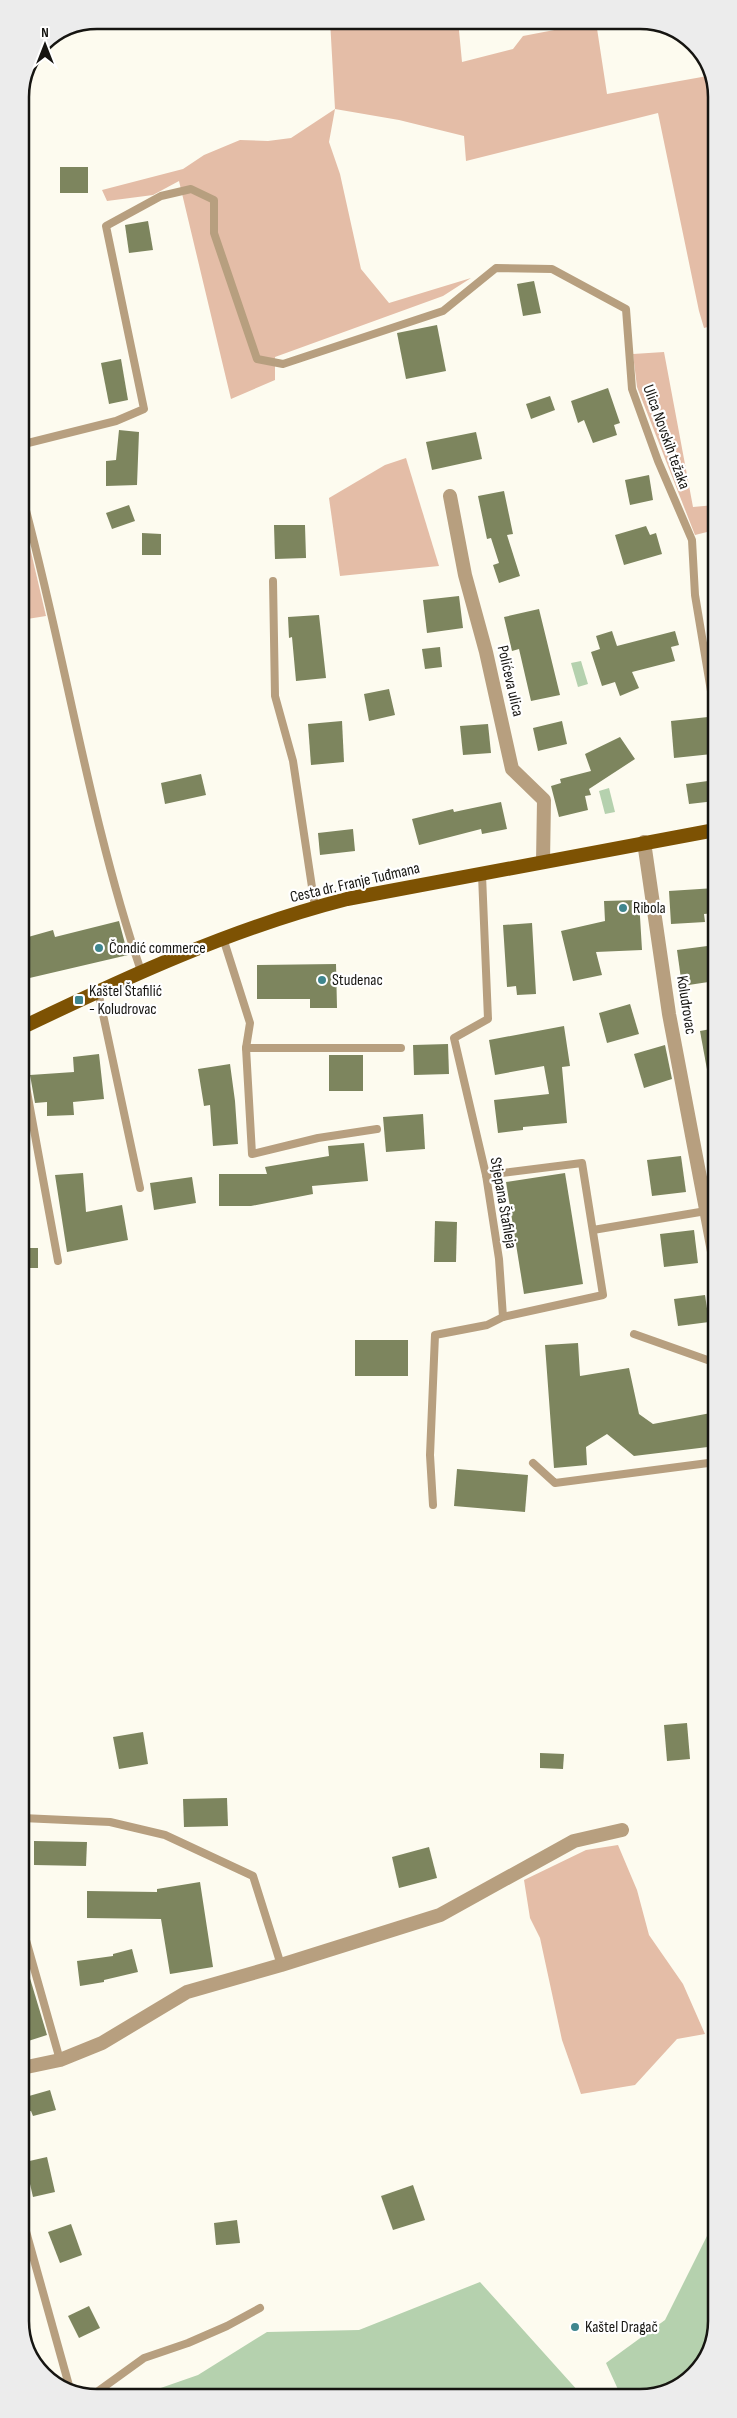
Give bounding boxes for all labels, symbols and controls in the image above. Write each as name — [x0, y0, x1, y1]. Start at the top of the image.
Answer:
north arrow — [20, 20, 70, 70]
text: N — [41, 24, 49, 41]
street label: Ulica Novskih težaka — [638, 382, 694, 492]
street label: Polićeva ulica — [493, 644, 527, 718]
street label: Cesta dr. Franje Tuđmana — [288, 859, 422, 907]
place label: Ribola — [633, 899, 666, 918]
marker: Ribola — [617, 902, 629, 914]
place label: Čondić commerce — [109, 939, 206, 958]
marker: Čondić commerce — [93, 942, 105, 954]
place label: Studenac — [332, 971, 383, 990]
marker: Studenac — [316, 974, 328, 986]
street label: Koludrovac — [672, 974, 700, 1036]
place label: Kaštel Štafilić - Koludrovac — [89, 982, 162, 1019]
marker: Kaštel Štafilić - Koludrovac — [73, 994, 85, 1006]
street label: Stjepana Štafileja — [486, 1156, 520, 1250]
place label: Kaštel Dragač — [585, 2318, 658, 2337]
marker: Kaštel Dragač — [569, 2321, 581, 2333]

